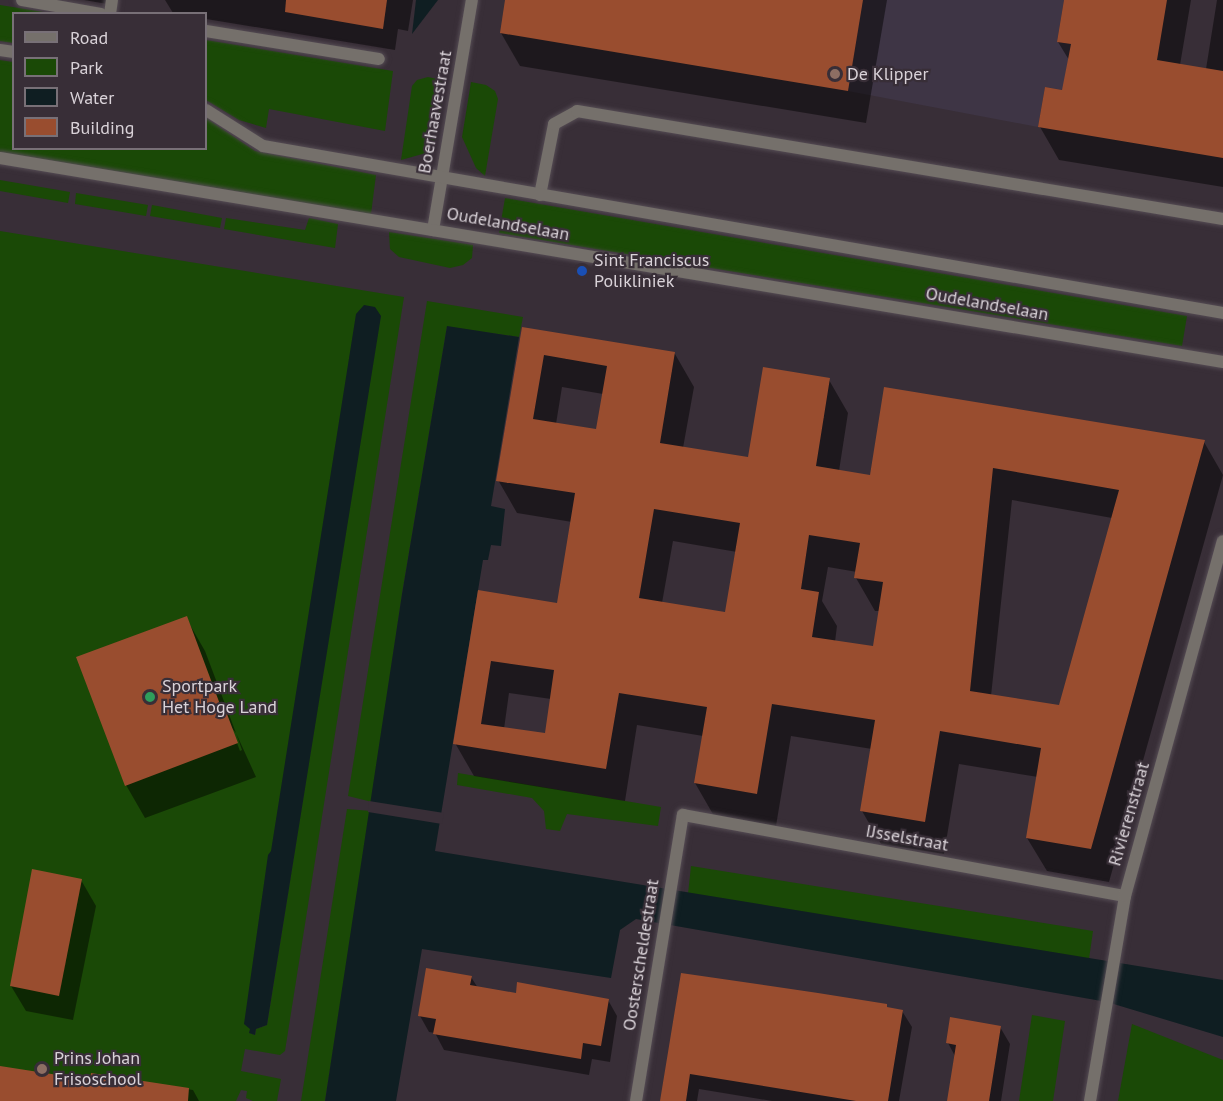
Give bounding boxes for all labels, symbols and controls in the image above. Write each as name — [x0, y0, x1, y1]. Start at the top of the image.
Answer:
legend — [12, 12, 207, 150]
text: Road — [70, 26, 108, 49]
street label: Boerhaavestraat — [414, 49, 456, 175]
text: Park — [70, 56, 103, 79]
place label: De Klipper — [847, 63, 929, 85]
marker: De Klipper — [828, 67, 842, 81]
text: Water — [70, 86, 114, 109]
text: Building — [70, 116, 134, 139]
street label: Oudelandselaan — [445, 203, 571, 245]
place label: Sint Franciscus Polikliniek — [594, 250, 709, 292]
marker: Sint Franciscus Polikliniek — [575, 264, 589, 278]
street label: Oudelandselaan — [924, 283, 1050, 325]
place label: Sportpark Het Hoge Land — [162, 676, 277, 718]
marker: Sportpark Het Hoge Land — [143, 690, 157, 704]
street label: Rivierenstraat — [1104, 760, 1154, 868]
street label: IJsselstraat — [864, 820, 950, 856]
street label: Oosterscheldestraat — [618, 878, 664, 1032]
place label: Prins Johan Frisoschool — [54, 1048, 142, 1090]
marker: Prins Johan Frisoschool — [35, 1062, 49, 1076]

